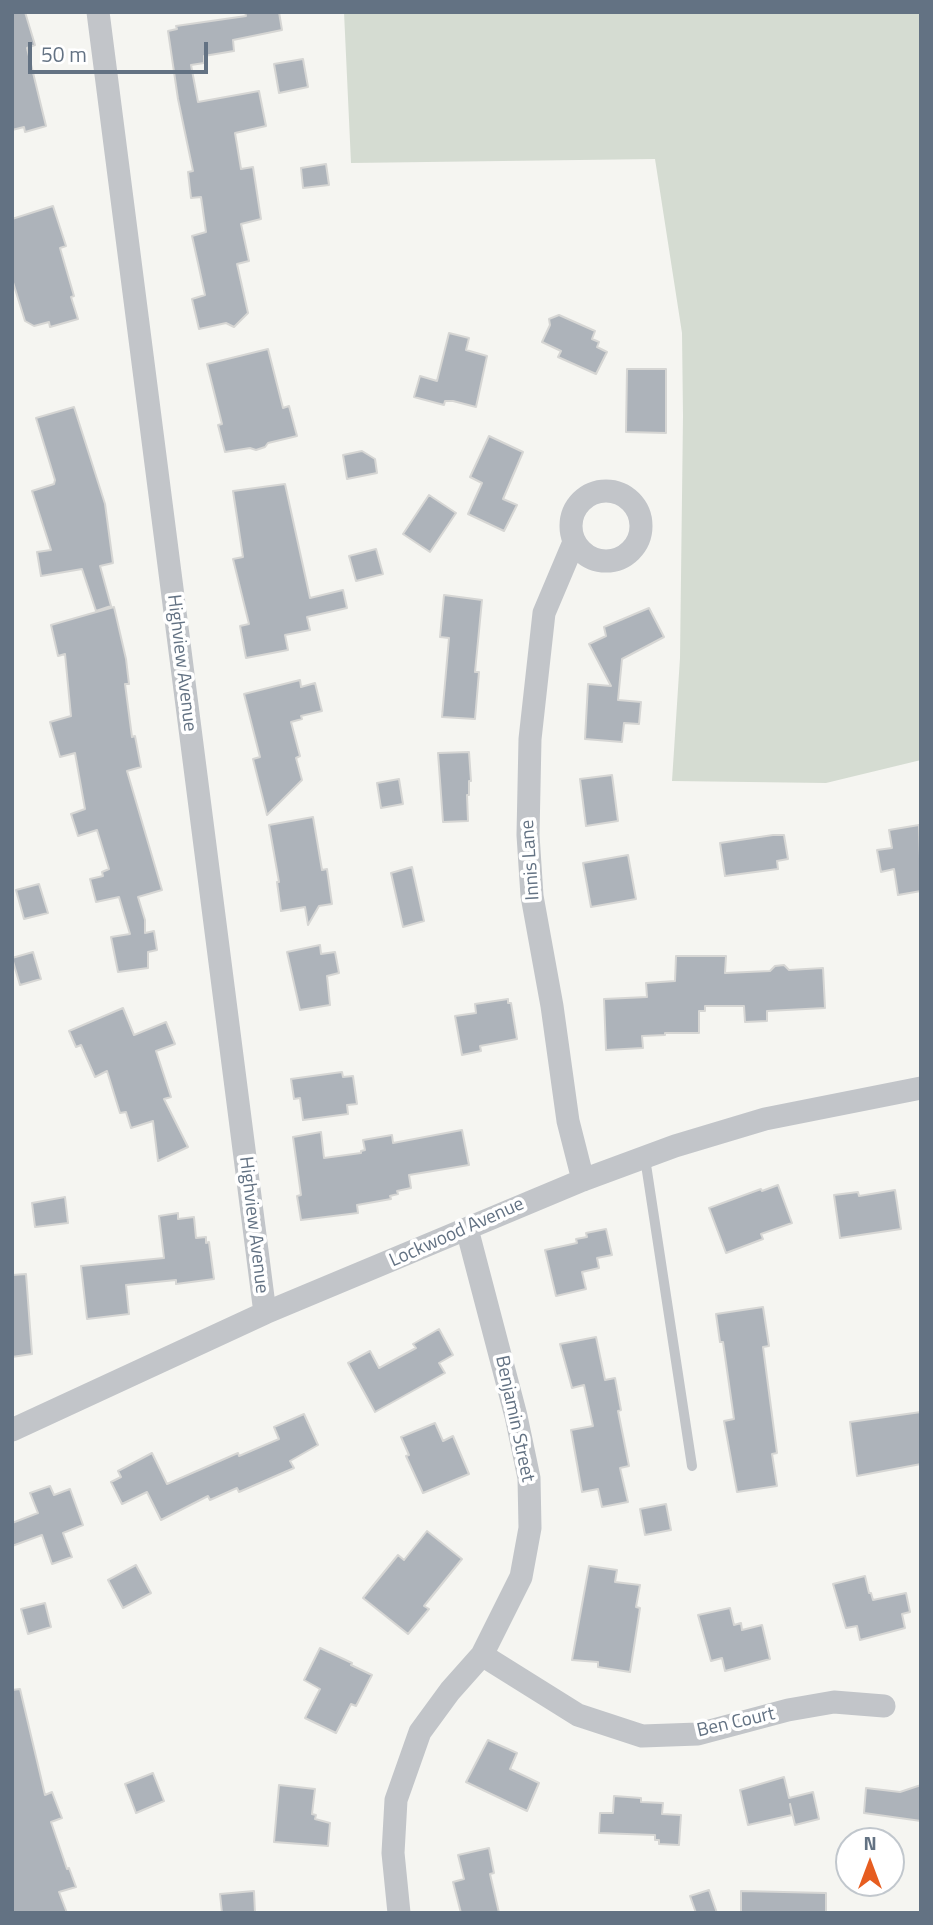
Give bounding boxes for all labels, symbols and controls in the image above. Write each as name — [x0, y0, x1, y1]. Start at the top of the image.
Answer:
scale bar — [32, 28, 212, 72]
text: 50 m — [41, 38, 87, 70]
street label: Highview Avenue — [161, 593, 201, 733]
street label: Innis Lane — [517, 819, 545, 901]
street label: Highview Avenue — [233, 1155, 273, 1295]
street label: Lockwood Avenue — [386, 1193, 528, 1273]
street label: Benjamin Street — [489, 1354, 539, 1484]
street label: Ben Court — [695, 1703, 777, 1743]
north arrow — [835, 1827, 905, 1897]
text: N — [863, 1828, 877, 1857]

